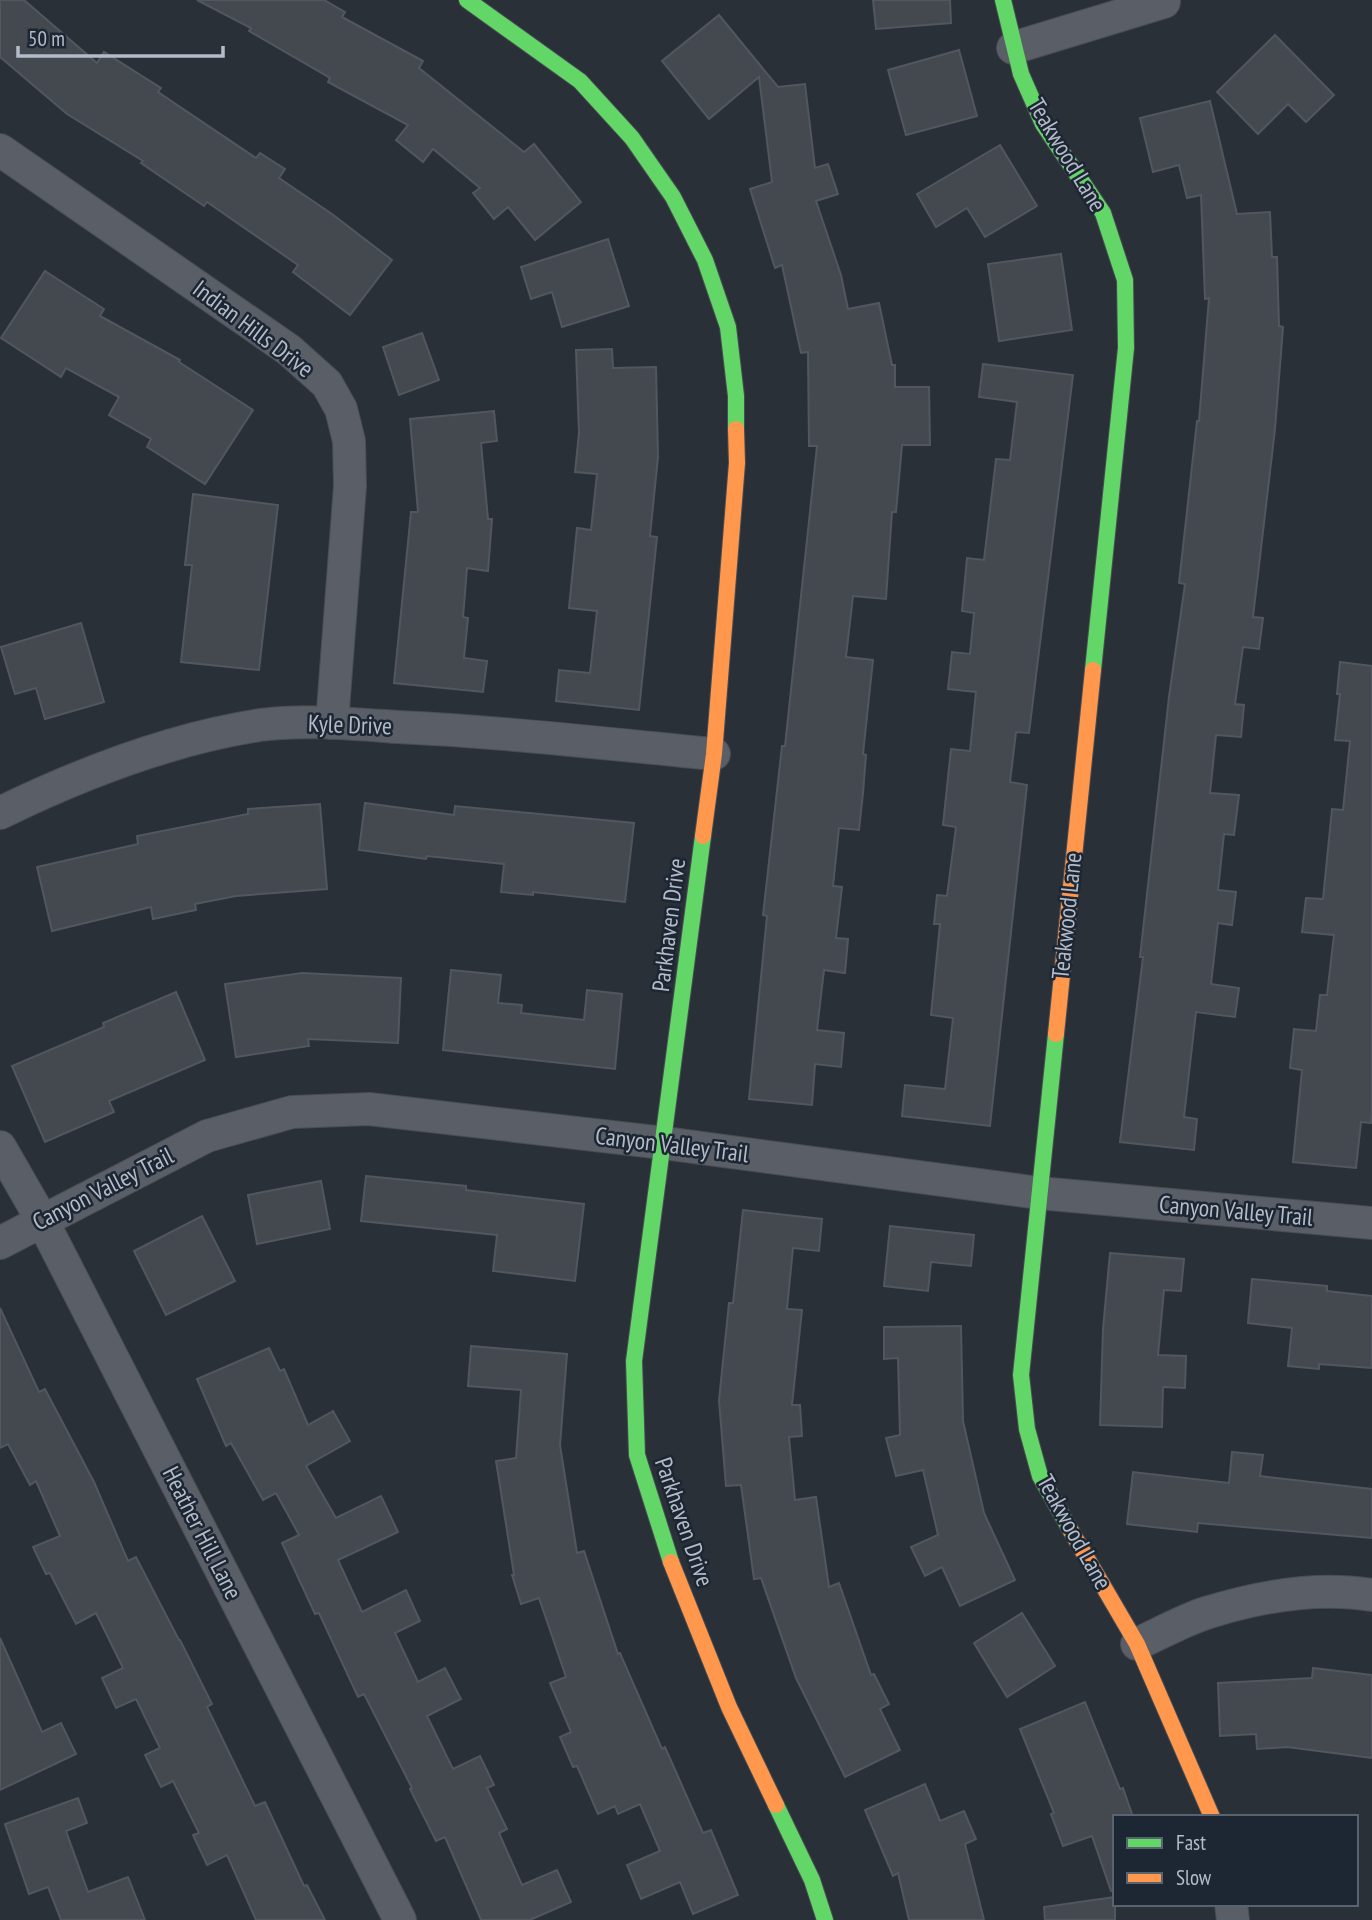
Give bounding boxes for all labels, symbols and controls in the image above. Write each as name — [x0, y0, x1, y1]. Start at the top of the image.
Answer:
scale bar — [18, 14, 222, 58]
text: 50 m — [28, 25, 65, 52]
street label: Teakwood Lane — [1021, 92, 1113, 217]
street label: Indian Hills Drive — [187, 273, 320, 384]
street label: Kyle Drive — [307, 708, 393, 741]
street label: Teakwood Lane — [1044, 851, 1089, 981]
street label: Parkhaven Drive — [645, 856, 692, 993]
street label: Canyon Valley Trail — [594, 1120, 751, 1169]
street label: Canyon Valley Trail — [27, 1140, 179, 1237]
street label: Canyon Valley Trail — [1158, 1188, 1315, 1233]
street label: Parkhaven Drive — [648, 1453, 721, 1590]
street label: Heather Hill Lane — [156, 1461, 249, 1604]
street label: Teakwood Lane — [1030, 1469, 1119, 1595]
legend — [1113, 1815, 1358, 1906]
text: Fast — [1176, 1829, 1206, 1856]
text: Slow — [1176, 1864, 1212, 1891]

